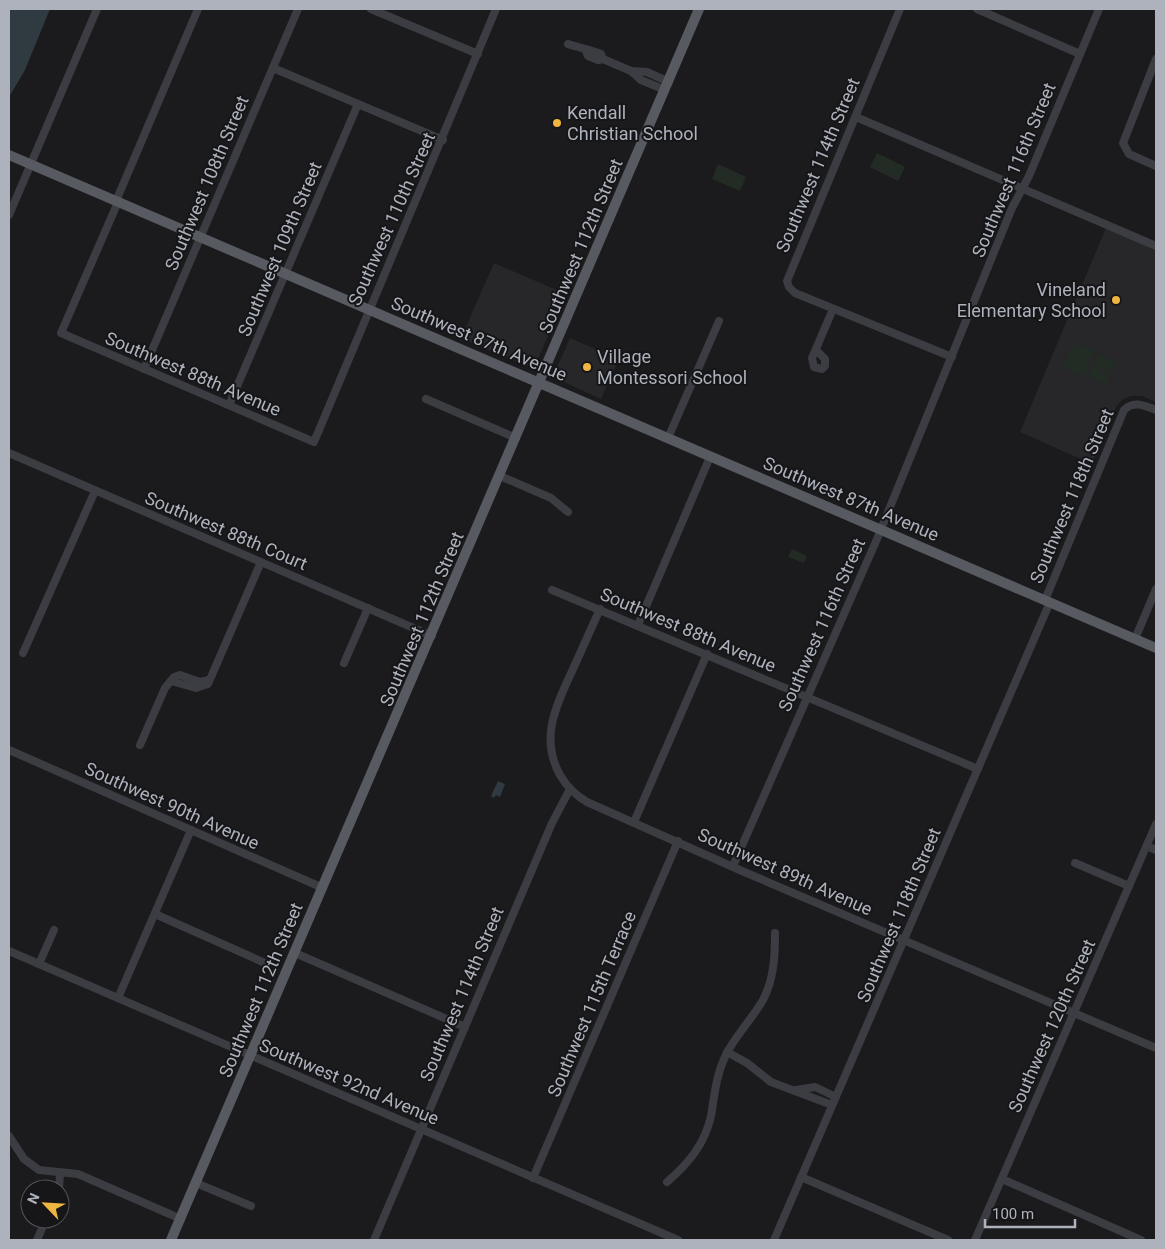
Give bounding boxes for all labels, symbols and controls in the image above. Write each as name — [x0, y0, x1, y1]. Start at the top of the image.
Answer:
street label: Southwest 114th Street — [771, 74, 864, 255]
street label: Southwest 116th Street — [967, 79, 1060, 260]
street label: Southwest 108th Street — [160, 92, 253, 273]
place label: Kendall Christian School — [567, 102, 698, 144]
marker: Kendall Christian School — [551, 117, 563, 129]
street label: Southwest 110th Street — [344, 129, 439, 309]
street label: Southwest 112th Street — [534, 155, 627, 336]
street label: Southwest 109th Street — [233, 158, 326, 339]
place label: Vineland Elementary School — [957, 279, 1106, 321]
street label: Southwest 87th Avenue — [388, 292, 570, 385]
marker: Vineland Elementary School — [1110, 294, 1122, 306]
street label: Southwest 88th Avenue — [102, 327, 284, 420]
place label: Village Montessori School — [597, 346, 747, 388]
marker: Village Montessori School — [581, 361, 593, 373]
street label: Southwest 118th Street — [1025, 405, 1118, 586]
street label: Southwest 87th Avenue — [760, 452, 942, 545]
street label: Southwest 88th Court — [142, 487, 311, 574]
street label: Southwest 112th Street — [375, 528, 468, 709]
street label: Southwest 116th Street — [774, 535, 869, 715]
street label: Southwest 88th Avenue — [597, 583, 779, 676]
street label: Southwest 90th Avenue — [82, 758, 263, 854]
street label: Southwest 89th Avenue — [695, 824, 876, 920]
street label: Southwest 118th Street — [852, 824, 945, 1005]
street label: Southwest 112th Street — [214, 899, 307, 1080]
street label: Southwest 114th Street — [415, 903, 508, 1084]
street label: Southwest 115th Terrace — [543, 908, 640, 1100]
street label: Southwest 120th Street — [1004, 936, 1099, 1116]
street label: Southwest 92nd Avenue — [256, 1034, 442, 1129]
north arrow — [20, 1179, 70, 1229]
text: N — [24, 1191, 43, 1206]
scale bar — [985, 1196, 1075, 1228]
text: 100 m — [992, 1205, 1034, 1223]

